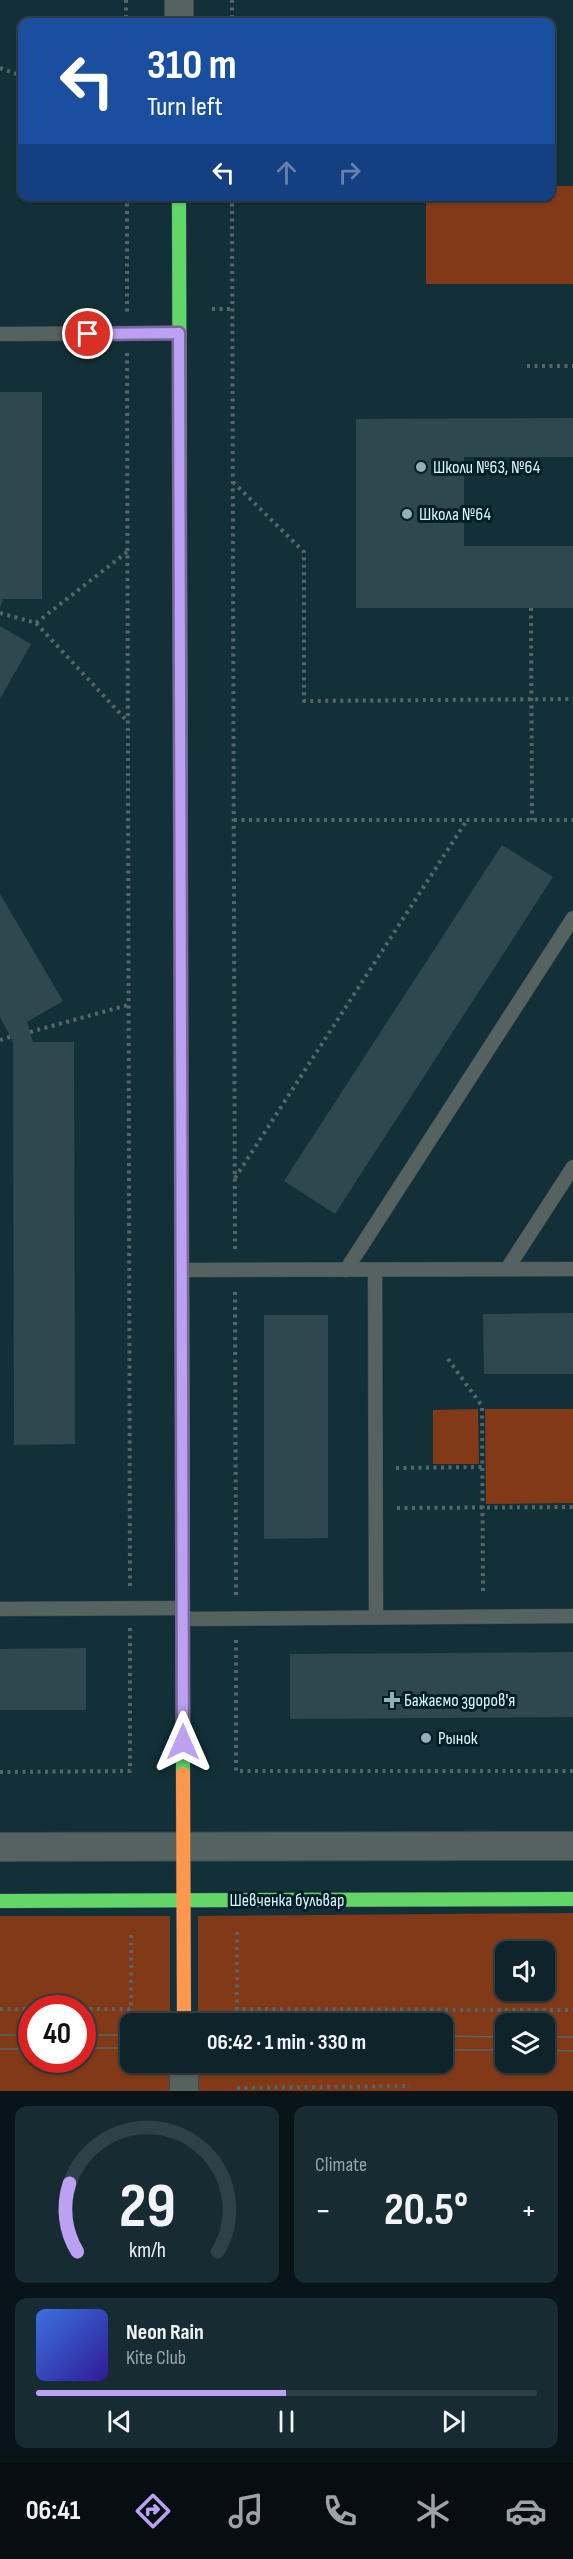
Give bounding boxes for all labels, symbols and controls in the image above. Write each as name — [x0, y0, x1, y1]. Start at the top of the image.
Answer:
text: 310 m — [147, 40, 237, 91]
icon: left — [48, 42, 126, 120]
text: Turn left — [147, 91, 223, 123]
icon: left — [207, 156, 240, 189]
icon: ahead — [270, 156, 303, 189]
icon: right — [333, 156, 366, 189]
pin — [62, 308, 113, 359]
icon: arrive — [71, 317, 104, 350]
place label: Школи №63, №64 — [433, 457, 541, 478]
marker: Школи №63, №64 — [414, 460, 428, 474]
place label: Школа №64 — [419, 504, 491, 525]
marker: Школа №64 — [400, 507, 414, 521]
place label: Бажаємо здоров'я — [404, 1690, 515, 1711]
marker: Бажаємо здоров'я — [385, 1693, 399, 1707]
position arrow — [151, 1710, 215, 1774]
place label: Рынок — [438, 1728, 478, 1749]
marker: Рынок — [419, 1731, 433, 1745]
street label: Шевченка бульвар — [230, 1890, 344, 1911]
map controls — [495, 1941, 555, 2073]
button: sound — [495, 1941, 555, 2001]
speed limit sign: 40 — [18, 1995, 96, 2073]
button: layers — [495, 2013, 555, 2073]
text: 06:42 · 1 min · 330 m — [207, 2029, 366, 2056]
text: Climate — [315, 2153, 367, 2177]
text: 29 — [119, 2170, 175, 2245]
text: 20.5° — [384, 2183, 468, 2238]
text: − — [315, 2191, 331, 2231]
text: + — [521, 2191, 537, 2231]
text: km/h — [128, 2238, 166, 2263]
text: Neon Rain — [126, 2319, 204, 2346]
text: Kite Club — [126, 2346, 186, 2370]
icon: previous — [103, 2405, 136, 2438]
icon: pause — [270, 2405, 303, 2438]
icon: next — [437, 2405, 470, 2438]
icon: directions — [132, 2490, 174, 2532]
icon: music — [225, 2490, 267, 2532]
icon: phone — [319, 2490, 361, 2532]
icon: climate — [412, 2490, 454, 2532]
icon: car — [505, 2490, 547, 2532]
text: 06:41 — [26, 2495, 80, 2527]

